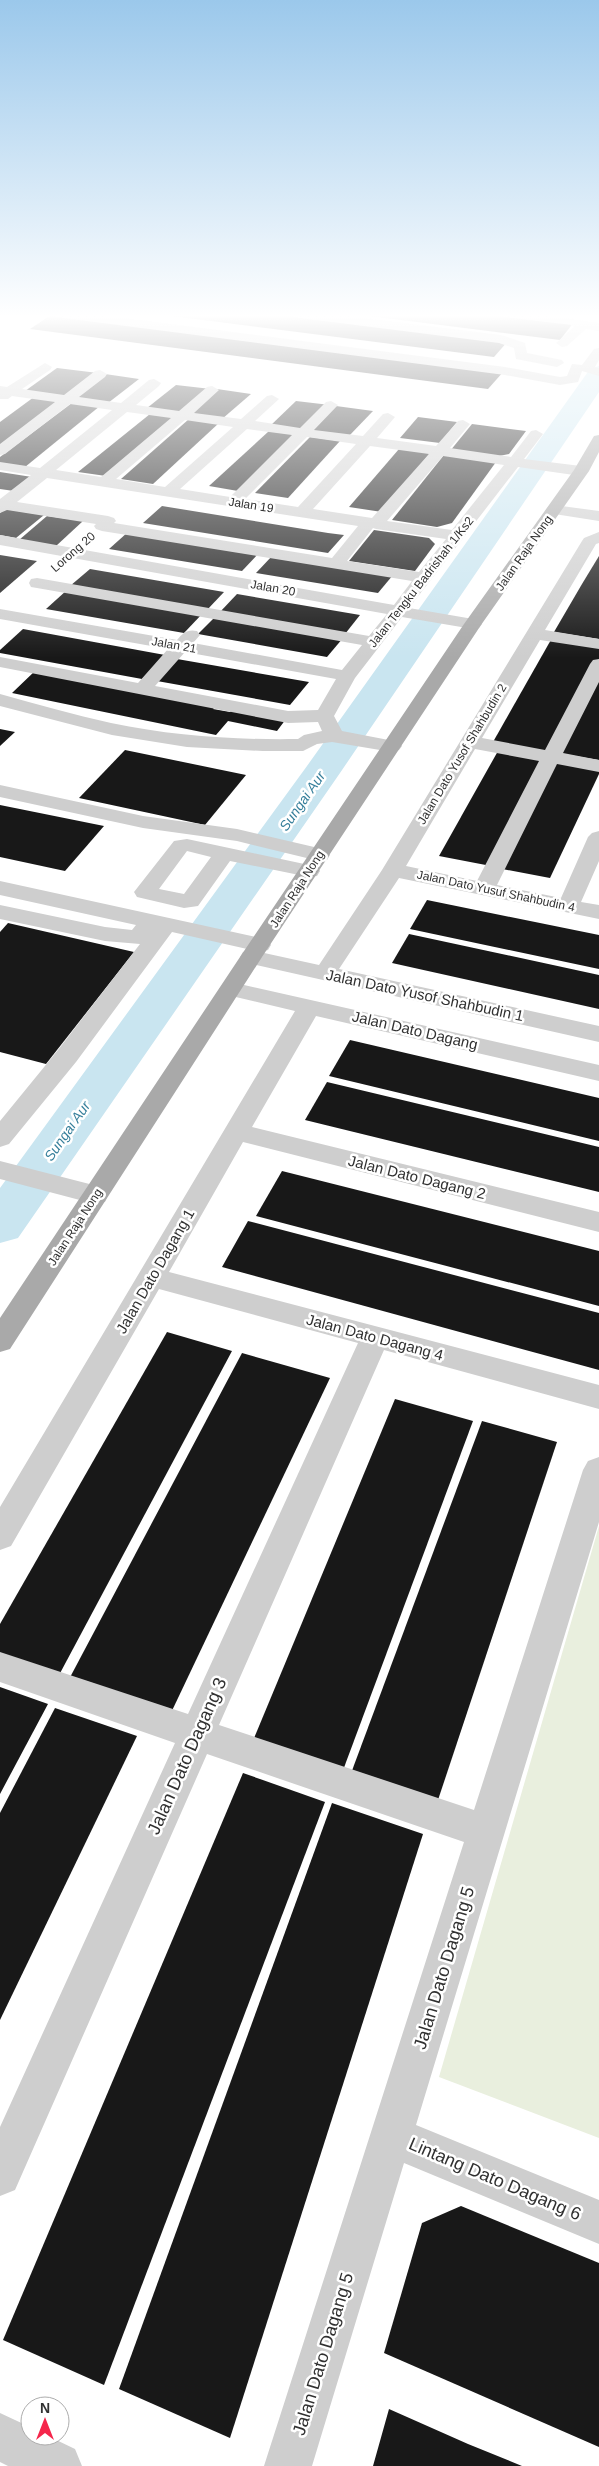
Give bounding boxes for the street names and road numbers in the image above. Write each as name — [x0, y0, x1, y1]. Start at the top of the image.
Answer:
street label: Jalan 19 — [227, 495, 275, 516]
street label: Jalan Raja Nong — [493, 513, 555, 593]
street label: Jalan Tengku Badrishah 1/Ks2 — [366, 514, 477, 650]
street label: Lorong 20 — [48, 529, 98, 575]
street label: Jalan 20 — [249, 577, 297, 599]
street label: Jalan 21 — [150, 634, 198, 656]
street label: Jalan Dato Yusof Shahbudin 2 — [414, 681, 510, 827]
street label: Jalan Raja Nong — [267, 848, 327, 930]
street label: Jalan Dato Yusuf Shahbudin 4 — [416, 867, 577, 915]
street label: Jalan Dato Yusof Shahbudin 1 — [325, 966, 525, 1024]
street label: Jalan Dato Dagang — [351, 1007, 479, 1053]
street label: Jalan Dato Dagang 2 — [347, 1152, 487, 1202]
street label: Jalan Raja Nong — [45, 1186, 105, 1268]
street label: Jalan Dato Dagang 1 — [112, 1206, 198, 1336]
street label: Jalan Dato Dagang 4 — [305, 1311, 445, 1363]
street label: Jalan Dato Dagang 3 — [143, 1675, 231, 1837]
street label: Jalan Dato Dagang 5 — [410, 1884, 478, 2052]
street label: Lintang Dato Dagang 6 — [406, 2134, 584, 2224]
street label: Jalan Dato Dagang 5 — [289, 2270, 357, 2438]

